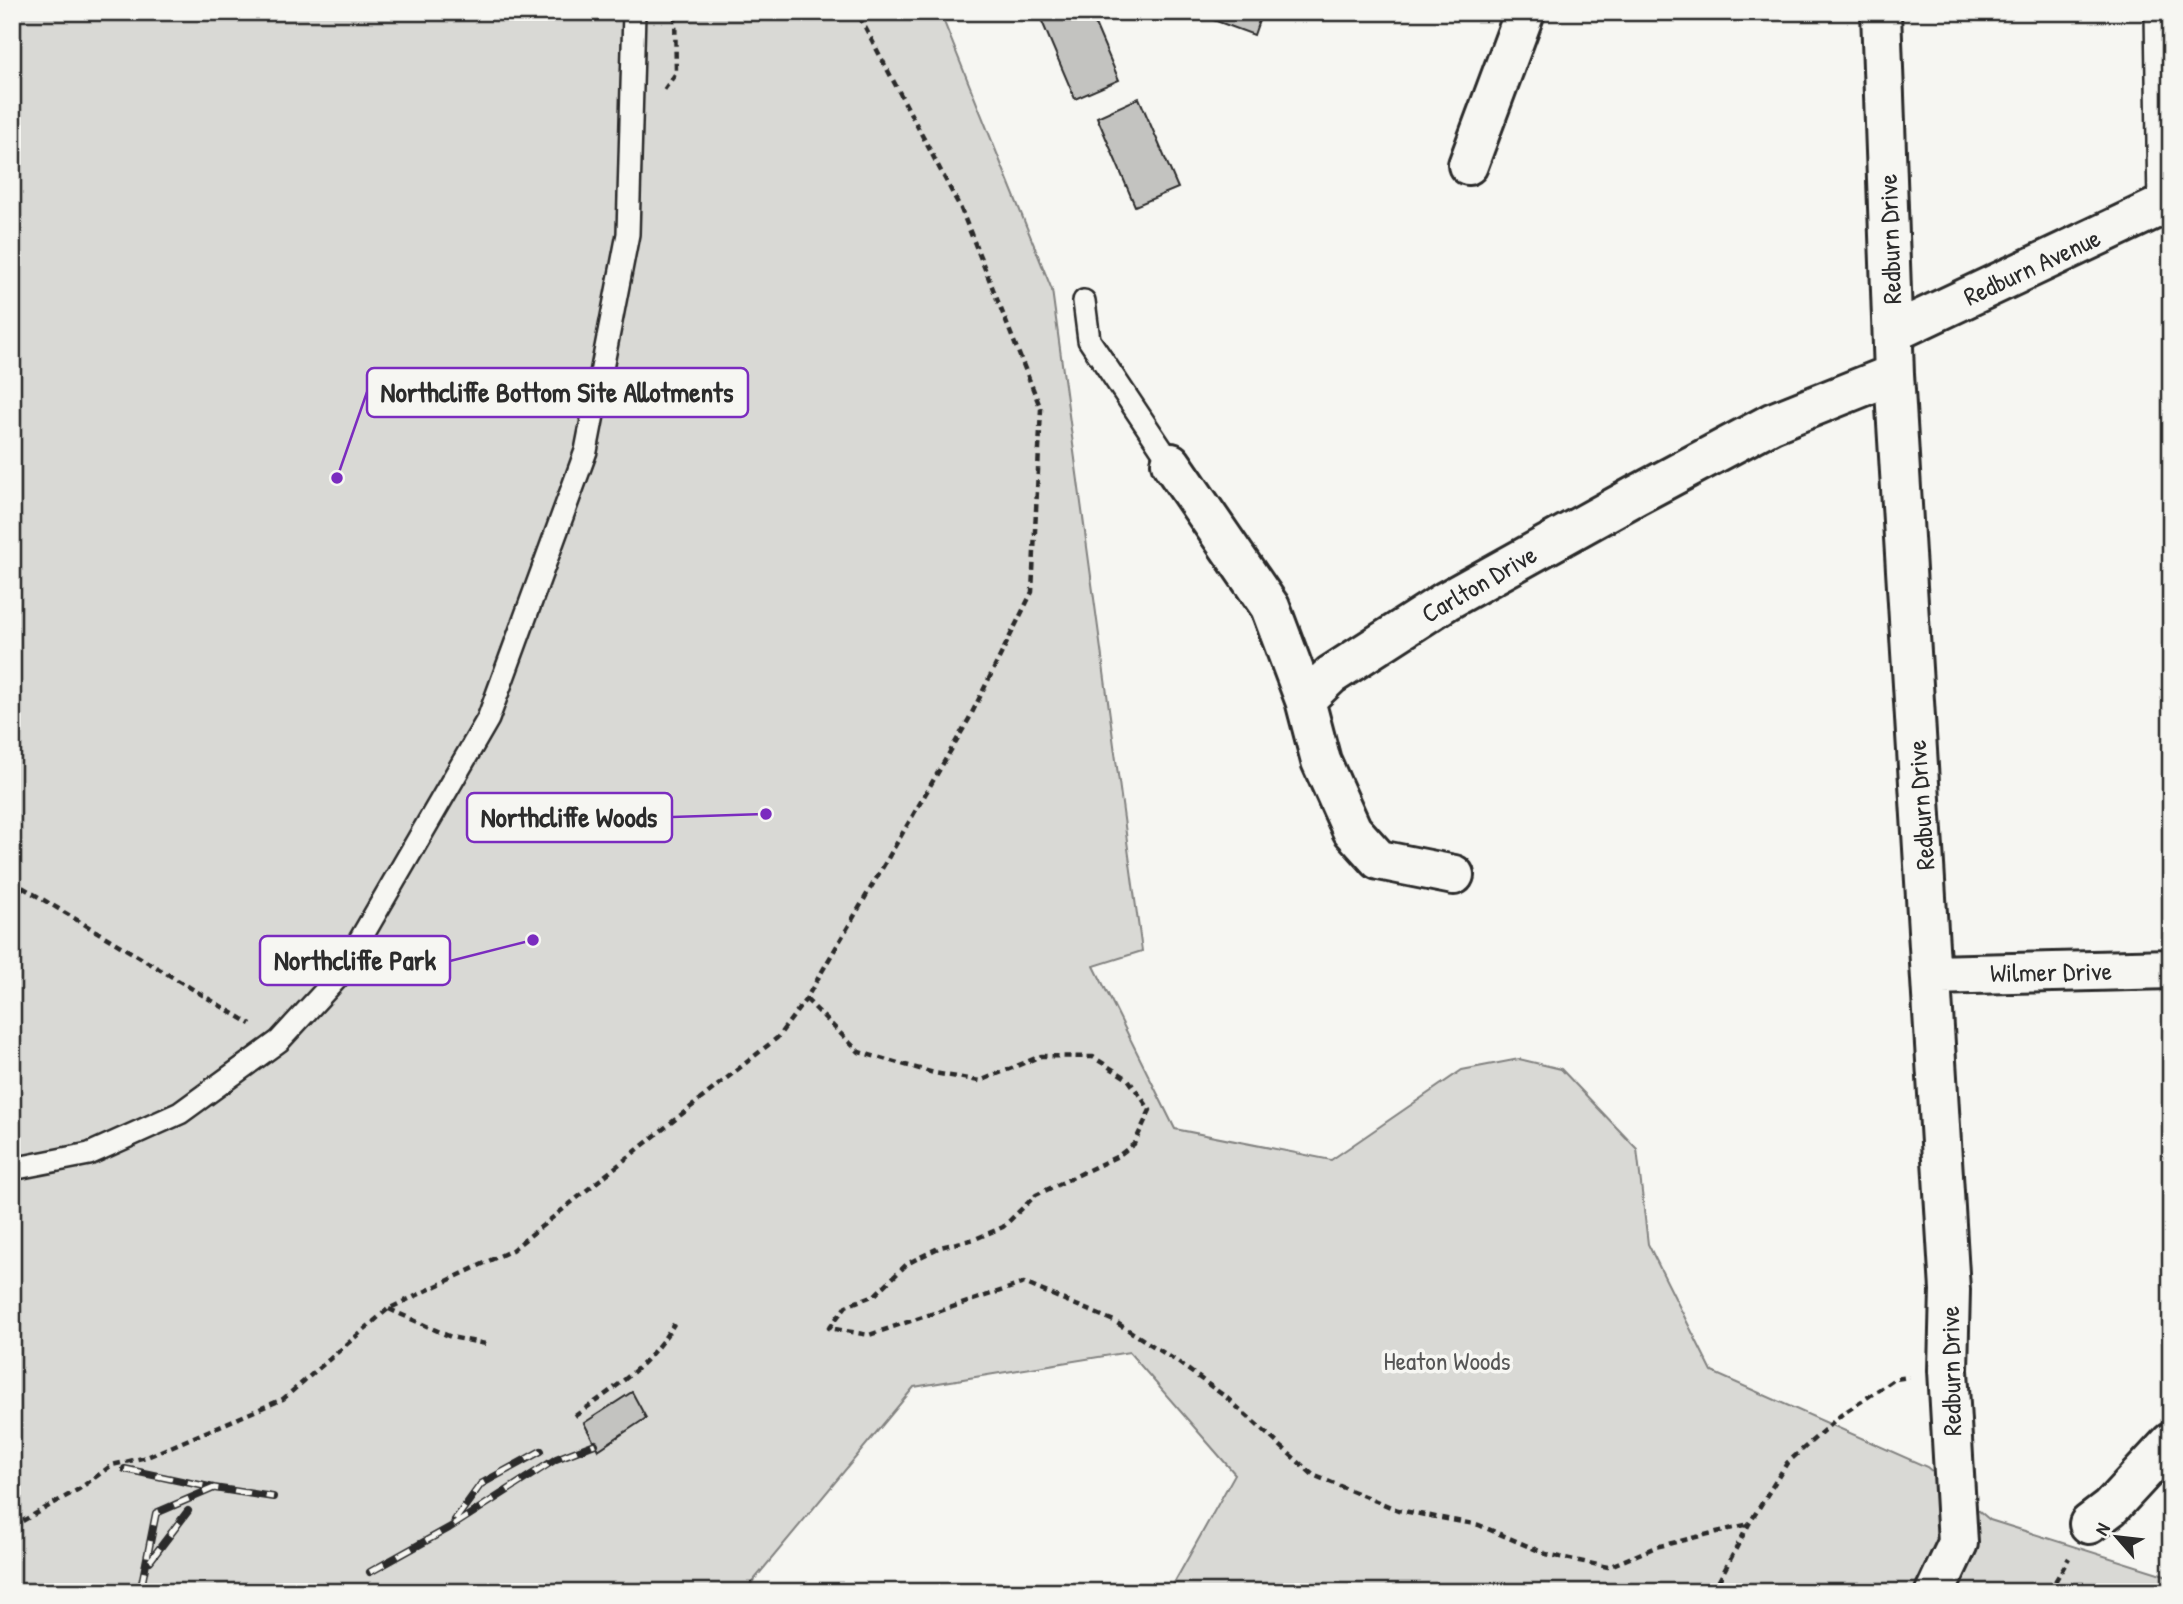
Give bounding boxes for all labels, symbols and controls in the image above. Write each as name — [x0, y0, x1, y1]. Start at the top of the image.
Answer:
street label: Redburn Drive — [1870, 173, 1909, 305]
street label: Redburn Avenue — [1958, 220, 2106, 313]
callout: Northcliffe Bottom Site Allotments — [367, 368, 748, 417]
text: Northcliffe Bottom Site Allotments — [381, 373, 734, 411]
street label: Carlton Drive — [1415, 537, 1543, 631]
street label: Redburn Drive — [1899, 739, 1942, 871]
callout: Northcliffe Woods — [467, 793, 672, 842]
text: Northcliffe Woods — [481, 798, 658, 836]
callout: Northcliffe Park — [260, 936, 450, 985]
text: Northcliffe Park — [274, 941, 436, 979]
street label: Wilmer Drive — [1990, 953, 2112, 990]
street label: Redburn Drive — [1932, 1306, 1969, 1436]
park label: Heaton Woods — [1384, 1343, 1510, 1378]
north arrow — [2082, 1502, 2152, 1572]
text: N — [2088, 1518, 2116, 1540]

